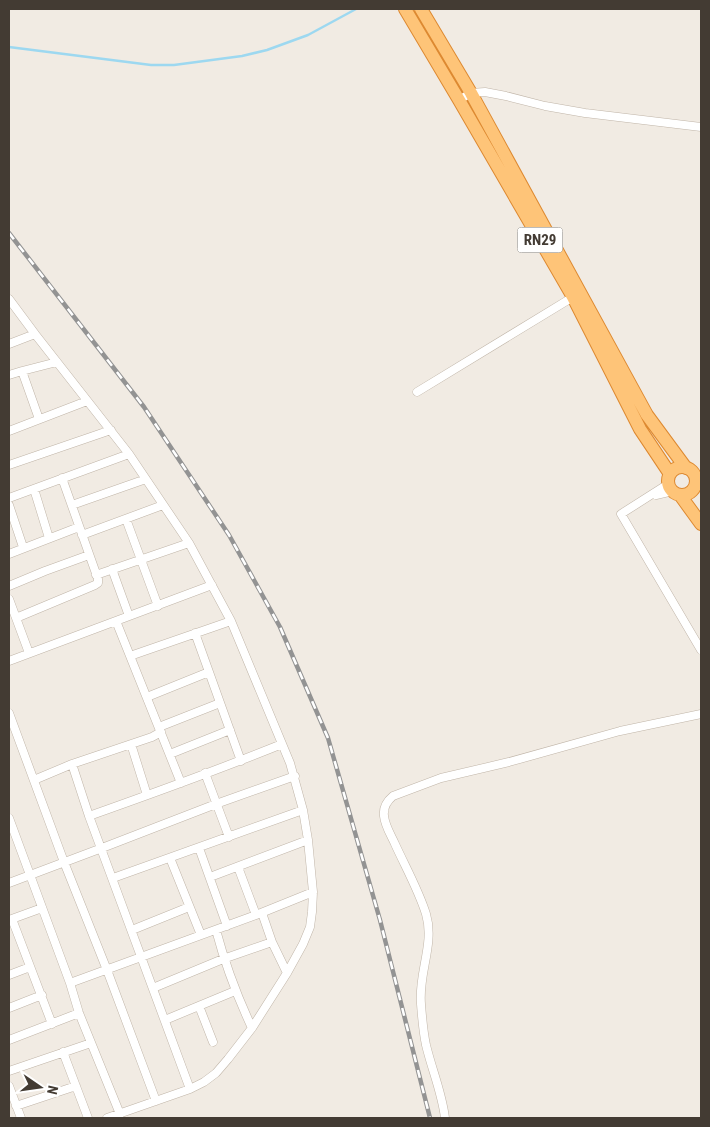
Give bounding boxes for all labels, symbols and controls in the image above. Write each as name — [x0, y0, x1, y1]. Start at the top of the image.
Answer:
road number: RN29 — [518, 228, 562, 252]
north arrow — [15, 1062, 65, 1112]
text: N — [44, 1084, 61, 1096]

